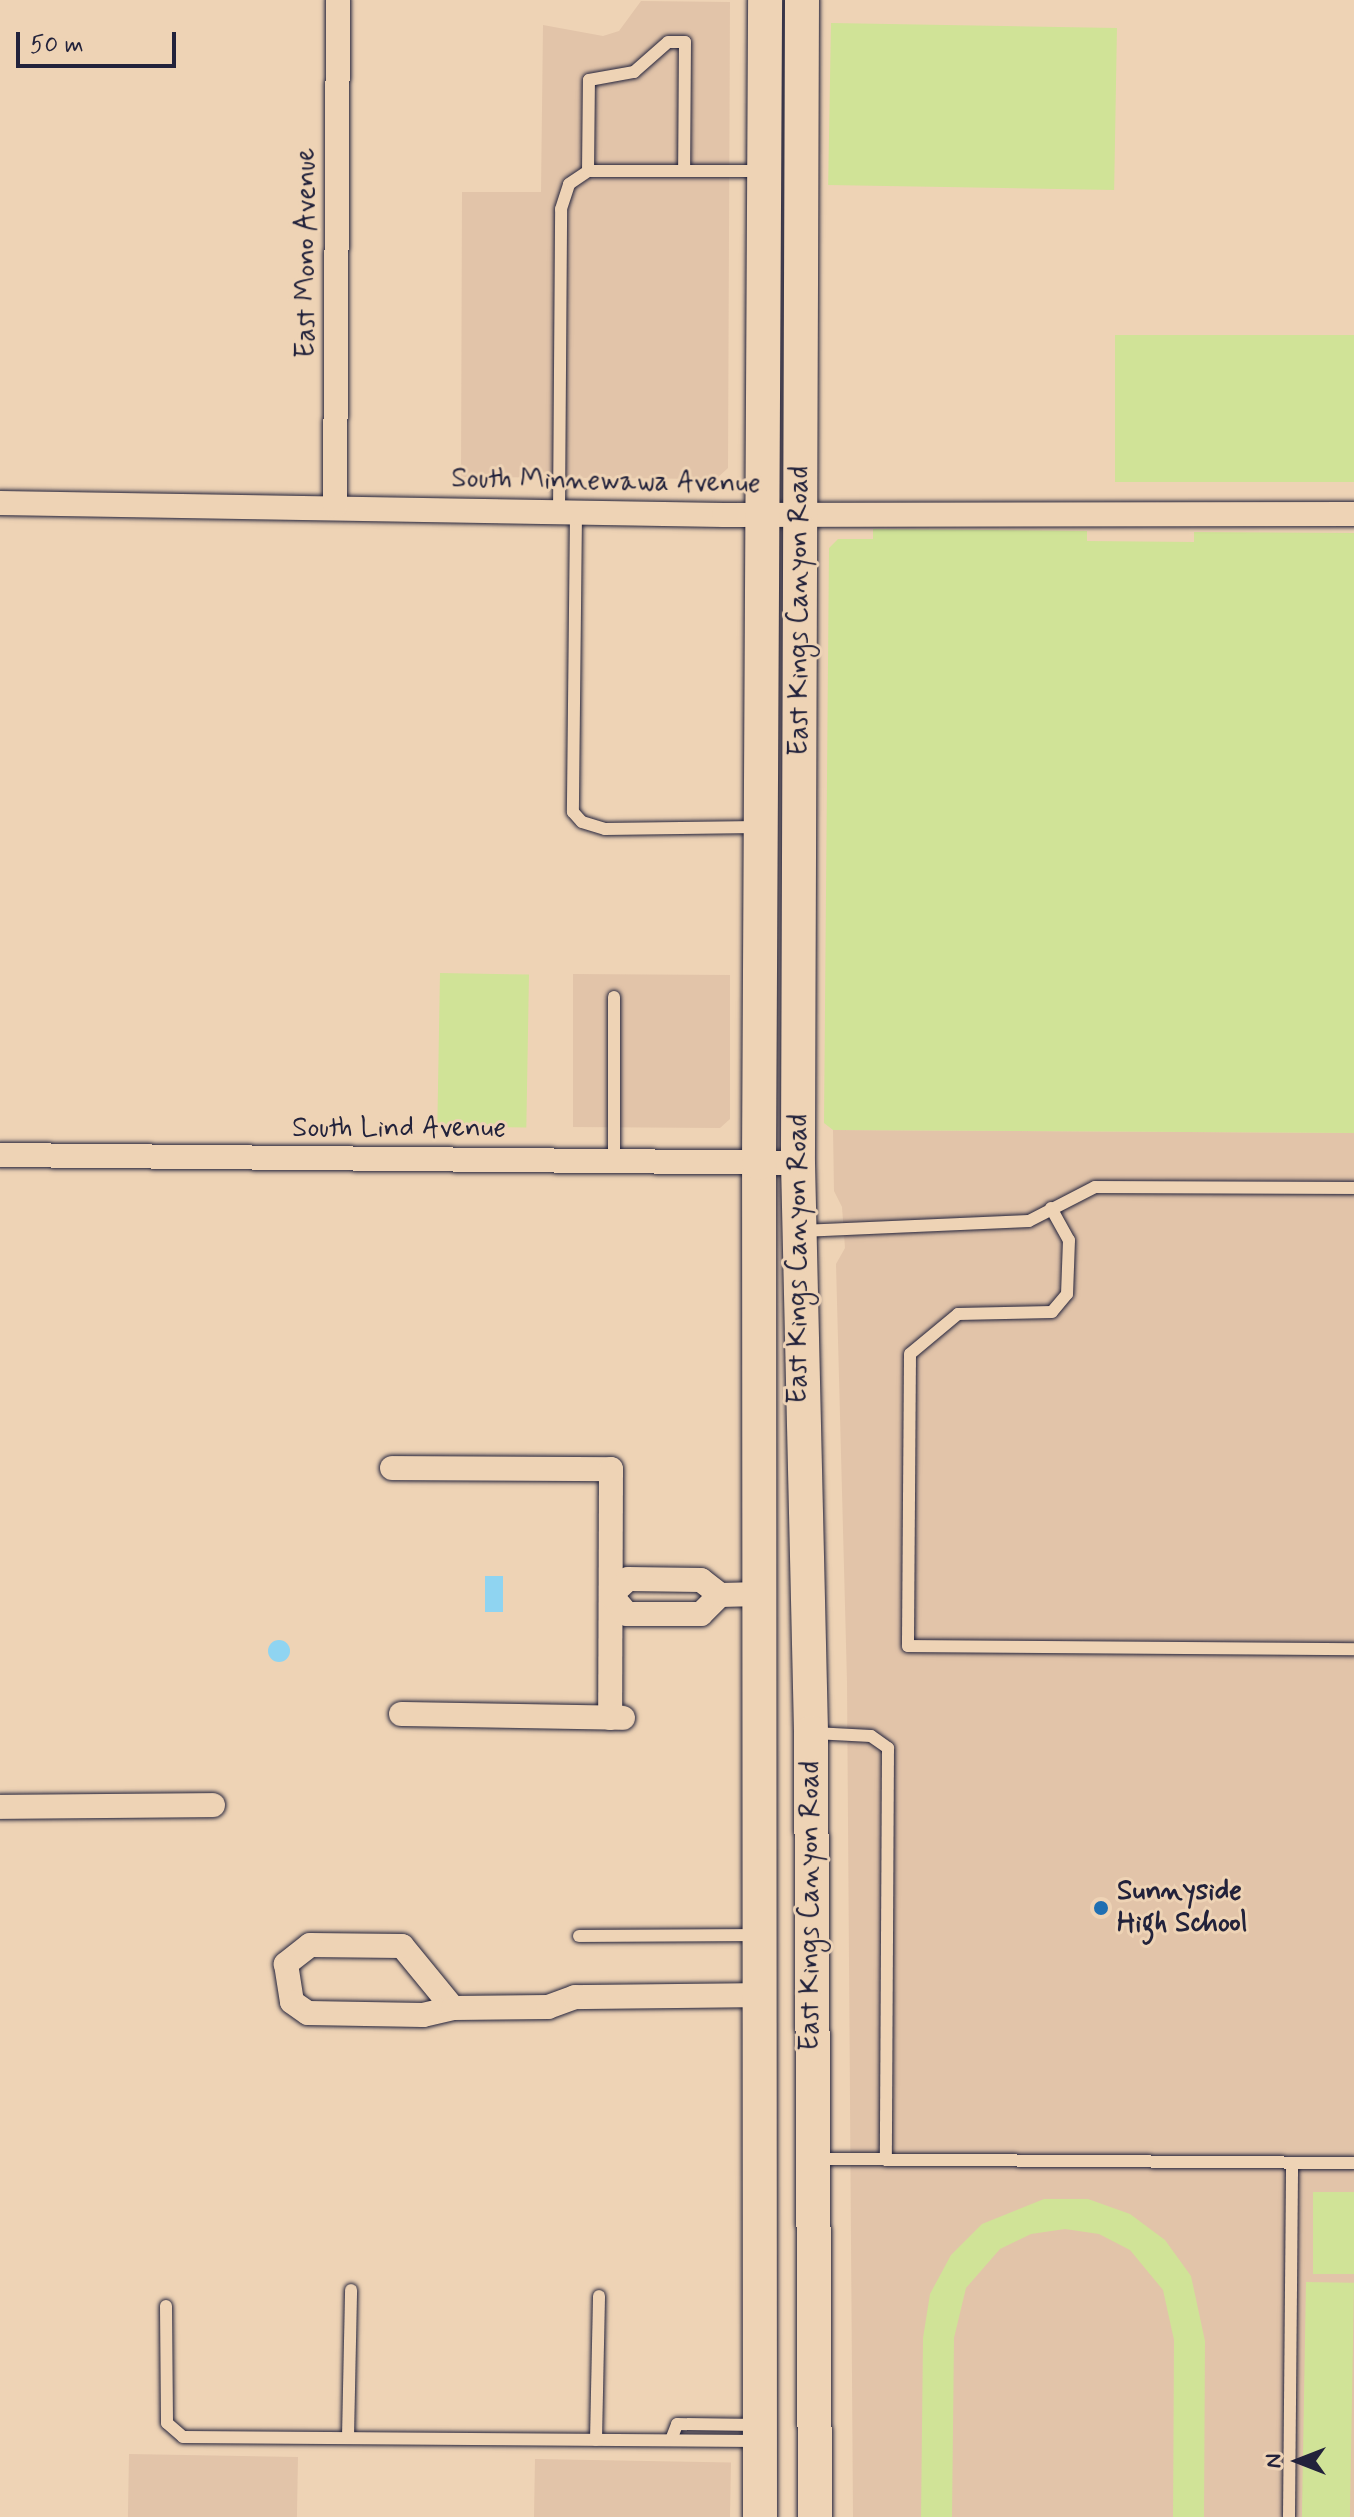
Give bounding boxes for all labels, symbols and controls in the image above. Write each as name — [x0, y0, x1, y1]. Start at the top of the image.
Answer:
scale bar — [20, 16, 180, 66]
text: 50 m — [30, 30, 84, 61]
street label: East Mono Avenue — [290, 145, 324, 361]
street label: South Minnewawa Avenue — [449, 462, 763, 502]
street label: East Kings Canyon Road — [783, 469, 817, 753]
street label: South Lind Avenue — [290, 1112, 508, 1146]
street label: East Kings Canyon Road — [782, 1117, 816, 1401]
street label: East Kings Canyon Road — [794, 1764, 828, 2048]
place label: Sunnyside High School — [1117, 1875, 1247, 1941]
marker: Sunnyside High School — [1092, 1899, 1110, 1917]
north arrow — [1258, 2421, 1338, 2501]
text: N — [1260, 2454, 1288, 2468]

